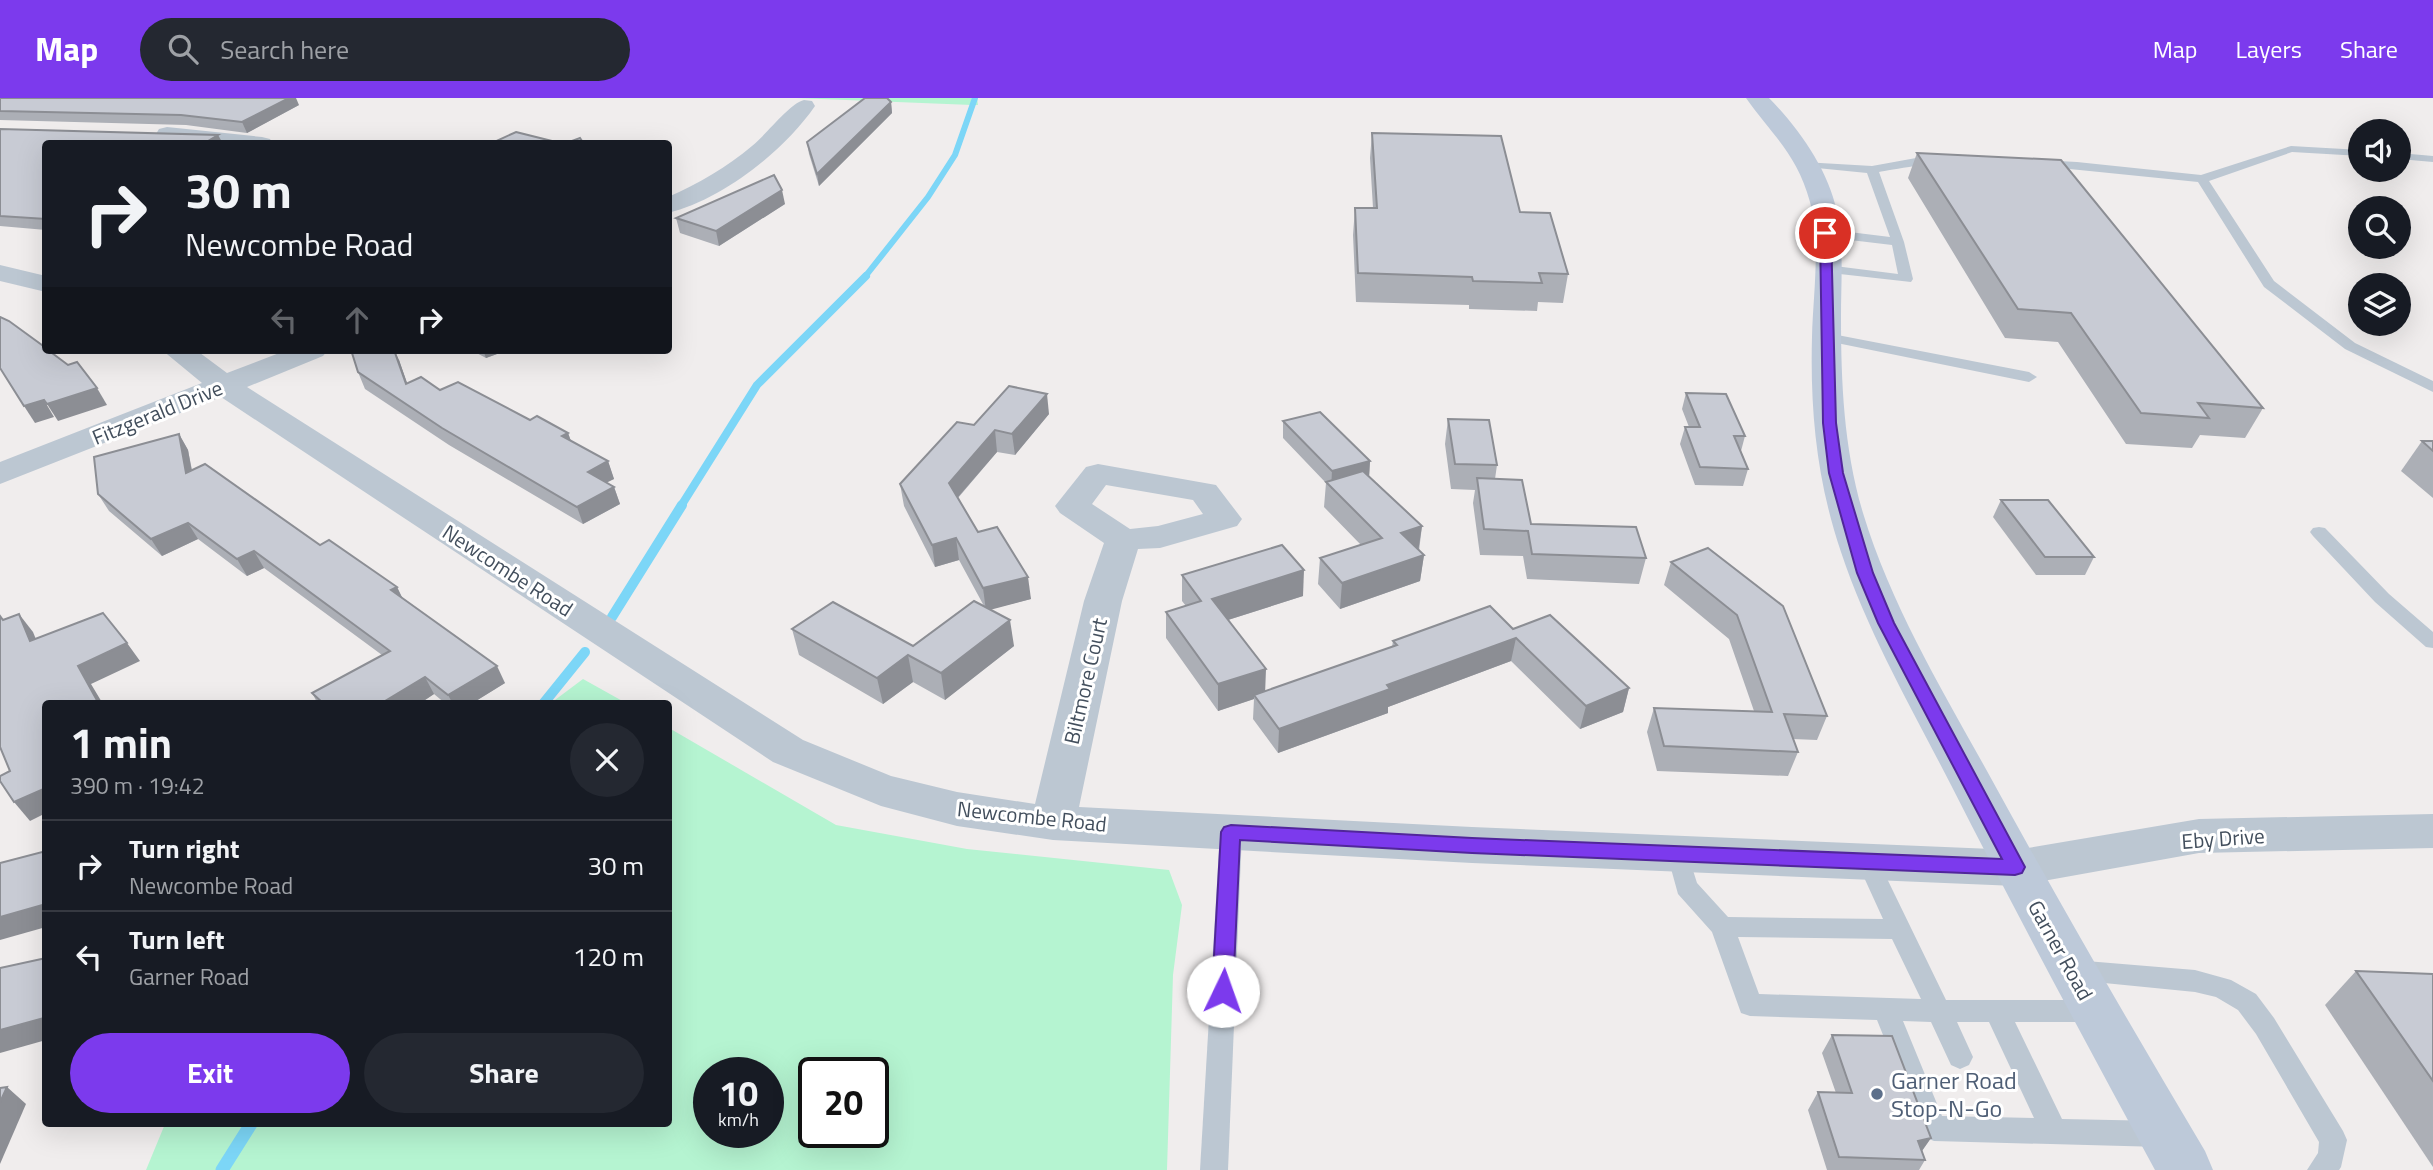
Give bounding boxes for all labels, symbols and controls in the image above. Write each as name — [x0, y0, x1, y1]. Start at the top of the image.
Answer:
search box — [140, 18, 630, 81]
text: Map — [35, 24, 98, 74]
icon: search — [164, 30, 202, 68]
text: Search here — [220, 30, 349, 69]
text: Map — [2153, 31, 2198, 67]
text: Layers — [2236, 31, 2302, 67]
text: Share — [2340, 31, 2398, 67]
map controls — [2348, 119, 2411, 336]
button: sound — [2348, 119, 2411, 182]
text: 30 m — [185, 152, 292, 227]
icon: right — [70, 168, 161, 259]
button: search — [2348, 196, 2411, 259]
pin — [1795, 203, 1855, 263]
icon: arrive — [1806, 214, 1844, 252]
text: Newcombe Road — [185, 220, 413, 268]
button: layers — [2348, 273, 2411, 336]
icon: left — [265, 301, 303, 339]
icon: ahead — [338, 301, 376, 339]
icon: right — [411, 301, 449, 339]
street label: Fitzgerald Drive — [87, 371, 227, 453]
street label: Newcombe Road — [436, 516, 580, 624]
street label: Biltmore Court — [1055, 614, 1115, 747]
text: 1 min — [70, 710, 172, 774]
button: close — [570, 723, 644, 797]
text: 390 m · 19:42 — [70, 768, 205, 803]
street label: Newcombe Road — [956, 792, 1108, 840]
street label: Eby Drive — [2180, 819, 2266, 857]
text: Turn right — [129, 829, 240, 868]
text: 30 m — [587, 846, 644, 885]
icon: right — [70, 847, 108, 885]
text: Newcombe Road — [129, 868, 293, 903]
street label: Garner Road — [2020, 894, 2102, 1006]
text: Turn left — [129, 920, 224, 959]
text: 120 m — [573, 937, 644, 976]
icon: left — [70, 938, 108, 976]
position arrow — [1186, 954, 1260, 1028]
text: Garner Road — [129, 959, 249, 994]
button: Exit — [70, 1033, 350, 1113]
button: Share — [364, 1033, 644, 1113]
speed limit sign: 20 — [798, 1057, 889, 1148]
place label: Garner Road Stop-N-Go — [1891, 1062, 2017, 1126]
text: 10 — [719, 1066, 758, 1120]
marker: Garner Road Stop-N-Go — [1869, 1086, 1885, 1102]
text: km/h — [718, 1106, 759, 1133]

